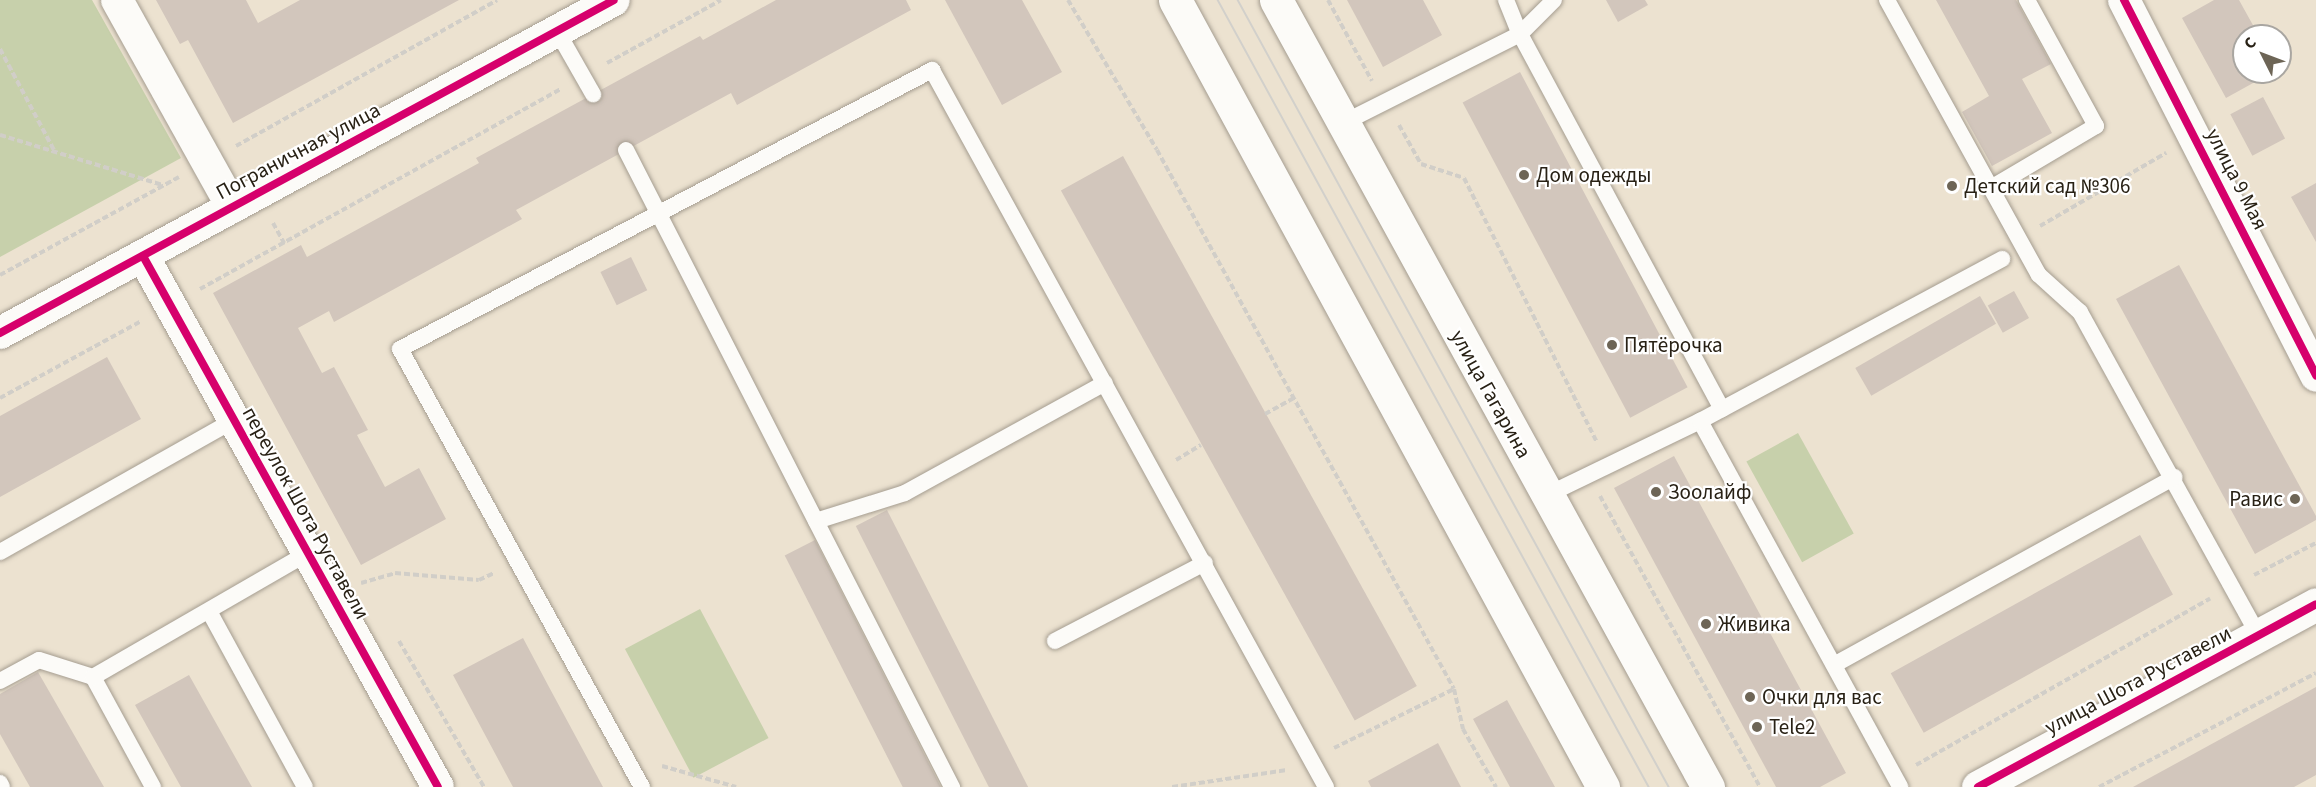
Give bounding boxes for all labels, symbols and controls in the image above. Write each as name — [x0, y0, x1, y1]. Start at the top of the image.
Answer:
north arrow — [2232, 24, 2292, 84]
text: С — [2239, 32, 2261, 54]
street label: Пограничная улица — [212, 97, 384, 205]
street label: улица 9 Мая — [2201, 124, 2273, 234]
place label: Дом одежды — [1536, 162, 1651, 188]
marker: Дом одежды — [1517, 168, 1531, 182]
place label: Детский сад №306 — [1964, 173, 2130, 199]
marker: Детский сад №306 — [1945, 179, 1959, 193]
street label: улица Гагарина — [1445, 325, 1537, 463]
place label: Пятёрочка — [1624, 332, 1723, 358]
marker: Пятёрочка — [1605, 338, 1619, 352]
street label: переулок Шота Руставели — [237, 402, 375, 624]
place label: Зоолайф — [1668, 479, 1751, 505]
marker: Зоолайф — [1649, 485, 1663, 499]
place label: Равис — [2229, 486, 2283, 512]
marker: Равис — [2288, 492, 2302, 506]
place label: Живика — [1718, 611, 1791, 637]
marker: Живика — [1699, 617, 1713, 631]
street label: улица Шота Руставели — [2040, 620, 2236, 740]
place label: Очки для вас — [1762, 684, 1882, 710]
marker: Очки для вас — [1743, 690, 1757, 704]
place label: Tele2 — [1769, 714, 1815, 740]
marker: Tele2 — [1750, 720, 1764, 734]

